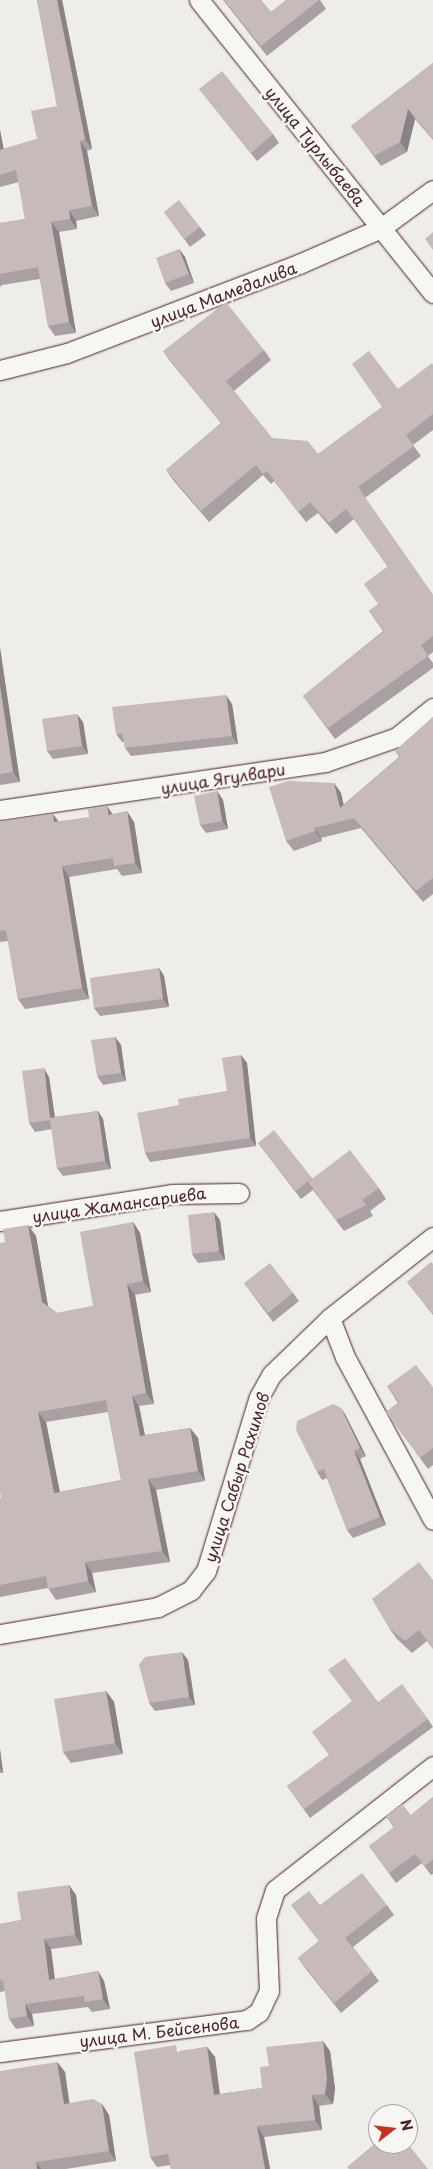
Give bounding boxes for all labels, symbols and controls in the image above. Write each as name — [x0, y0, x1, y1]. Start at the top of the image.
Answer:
street label: улица Турлыбаева — [262, 82, 370, 210]
street label: улица Мамедалива — [147, 257, 299, 331]
street label: улица Ягулвари — [159, 759, 287, 797]
street label: улица Жамансариева — [31, 1182, 207, 1226]
street label: улица Сабыр Рахимов — [199, 1390, 273, 1564]
street label: улица М. Бейсенова — [78, 2012, 240, 2050]
north arrow — [368, 2104, 418, 2154]
text: N — [395, 2117, 419, 2133]

